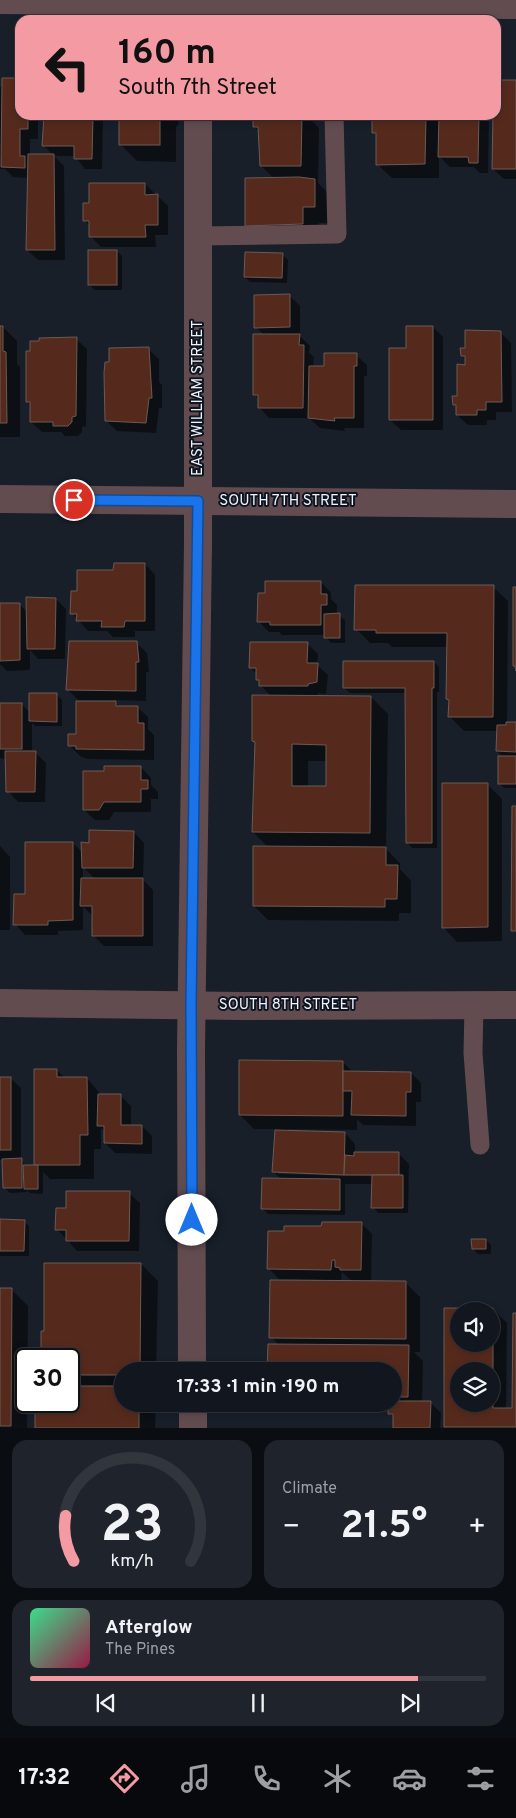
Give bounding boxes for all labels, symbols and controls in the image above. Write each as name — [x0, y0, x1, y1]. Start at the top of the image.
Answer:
text: 160 m — [118, 32, 216, 76]
icon: left — [35, 35, 100, 100]
text: South 7th Street — [118, 75, 277, 102]
street label: EAST WILLIAM STREET — [189, 320, 208, 476]
pin — [53, 479, 95, 521]
icon: arrive — [60, 486, 88, 514]
street label: SOUTH 7TH STREET — [219, 492, 357, 511]
street label: SOUTH 8TH STREET — [219, 996, 357, 1015]
position arrow — [165, 1193, 217, 1245]
map controls — [450, 1302, 500, 1412]
button: sound — [450, 1302, 500, 1352]
speed limit sign: 30 — [15, 1348, 80, 1413]
button: layers — [450, 1362, 500, 1412]
text: 17:33 · 1 min · 190 m — [176, 1375, 340, 1399]
text: Climate — [282, 1479, 337, 1499]
text: 23 — [101, 1494, 163, 1560]
text: 21.5° — [341, 1503, 427, 1552]
text: − — [282, 1510, 300, 1546]
text: + — [468, 1510, 486, 1546]
text: km/h — [110, 1550, 154, 1573]
text: Afterglow — [105, 1616, 193, 1640]
text: The Pines — [105, 1640, 175, 1660]
icon: previous — [92, 1689, 120, 1717]
icon: pause — [244, 1689, 272, 1717]
icon: next — [396, 1689, 424, 1717]
icon: directions — [107, 1761, 142, 1796]
icon: music — [178, 1761, 213, 1796]
icon: phone — [249, 1761, 284, 1796]
icon: climate — [320, 1761, 355, 1796]
icon: car — [392, 1761, 427, 1796]
icon: filters — [463, 1761, 498, 1796]
text: 17:32 — [18, 1765, 70, 1792]

